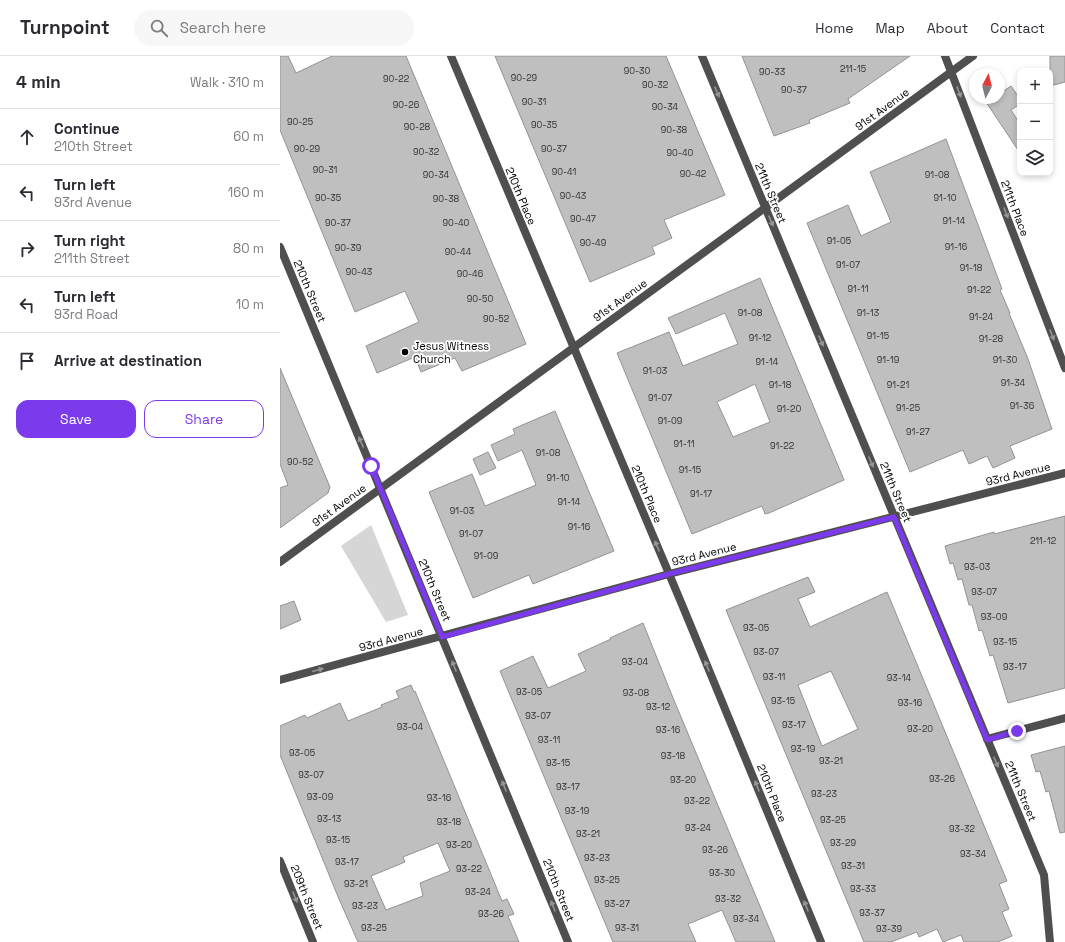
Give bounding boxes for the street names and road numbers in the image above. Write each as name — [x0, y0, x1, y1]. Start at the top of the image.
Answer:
street label: 91st Avenue — [852, 85, 912, 133]
street label: 211th Street — [752, 161, 790, 225]
street label: 210th Place — [503, 165, 539, 227]
street label: 211th Place — [998, 178, 1032, 238]
street label: 210th Street — [291, 258, 329, 324]
street label: 91st Avenue — [590, 276, 650, 324]
street label: 93rd Avenue — [984, 459, 1052, 489]
street label: 211th Street — [877, 460, 915, 524]
street label: 210th Place — [629, 463, 665, 525]
street label: 91st Avenue — [309, 481, 369, 529]
street label: 93rd Avenue — [670, 539, 738, 569]
street label: 210th Street — [416, 557, 454, 623]
street label: 93rd Avenue — [357, 624, 425, 654]
street label: 211th Street — [1002, 759, 1040, 823]
street label: 210th Place — [754, 762, 790, 824]
street label: 210th Street — [540, 857, 578, 923]
street label: 209th Street — [288, 863, 326, 931]

